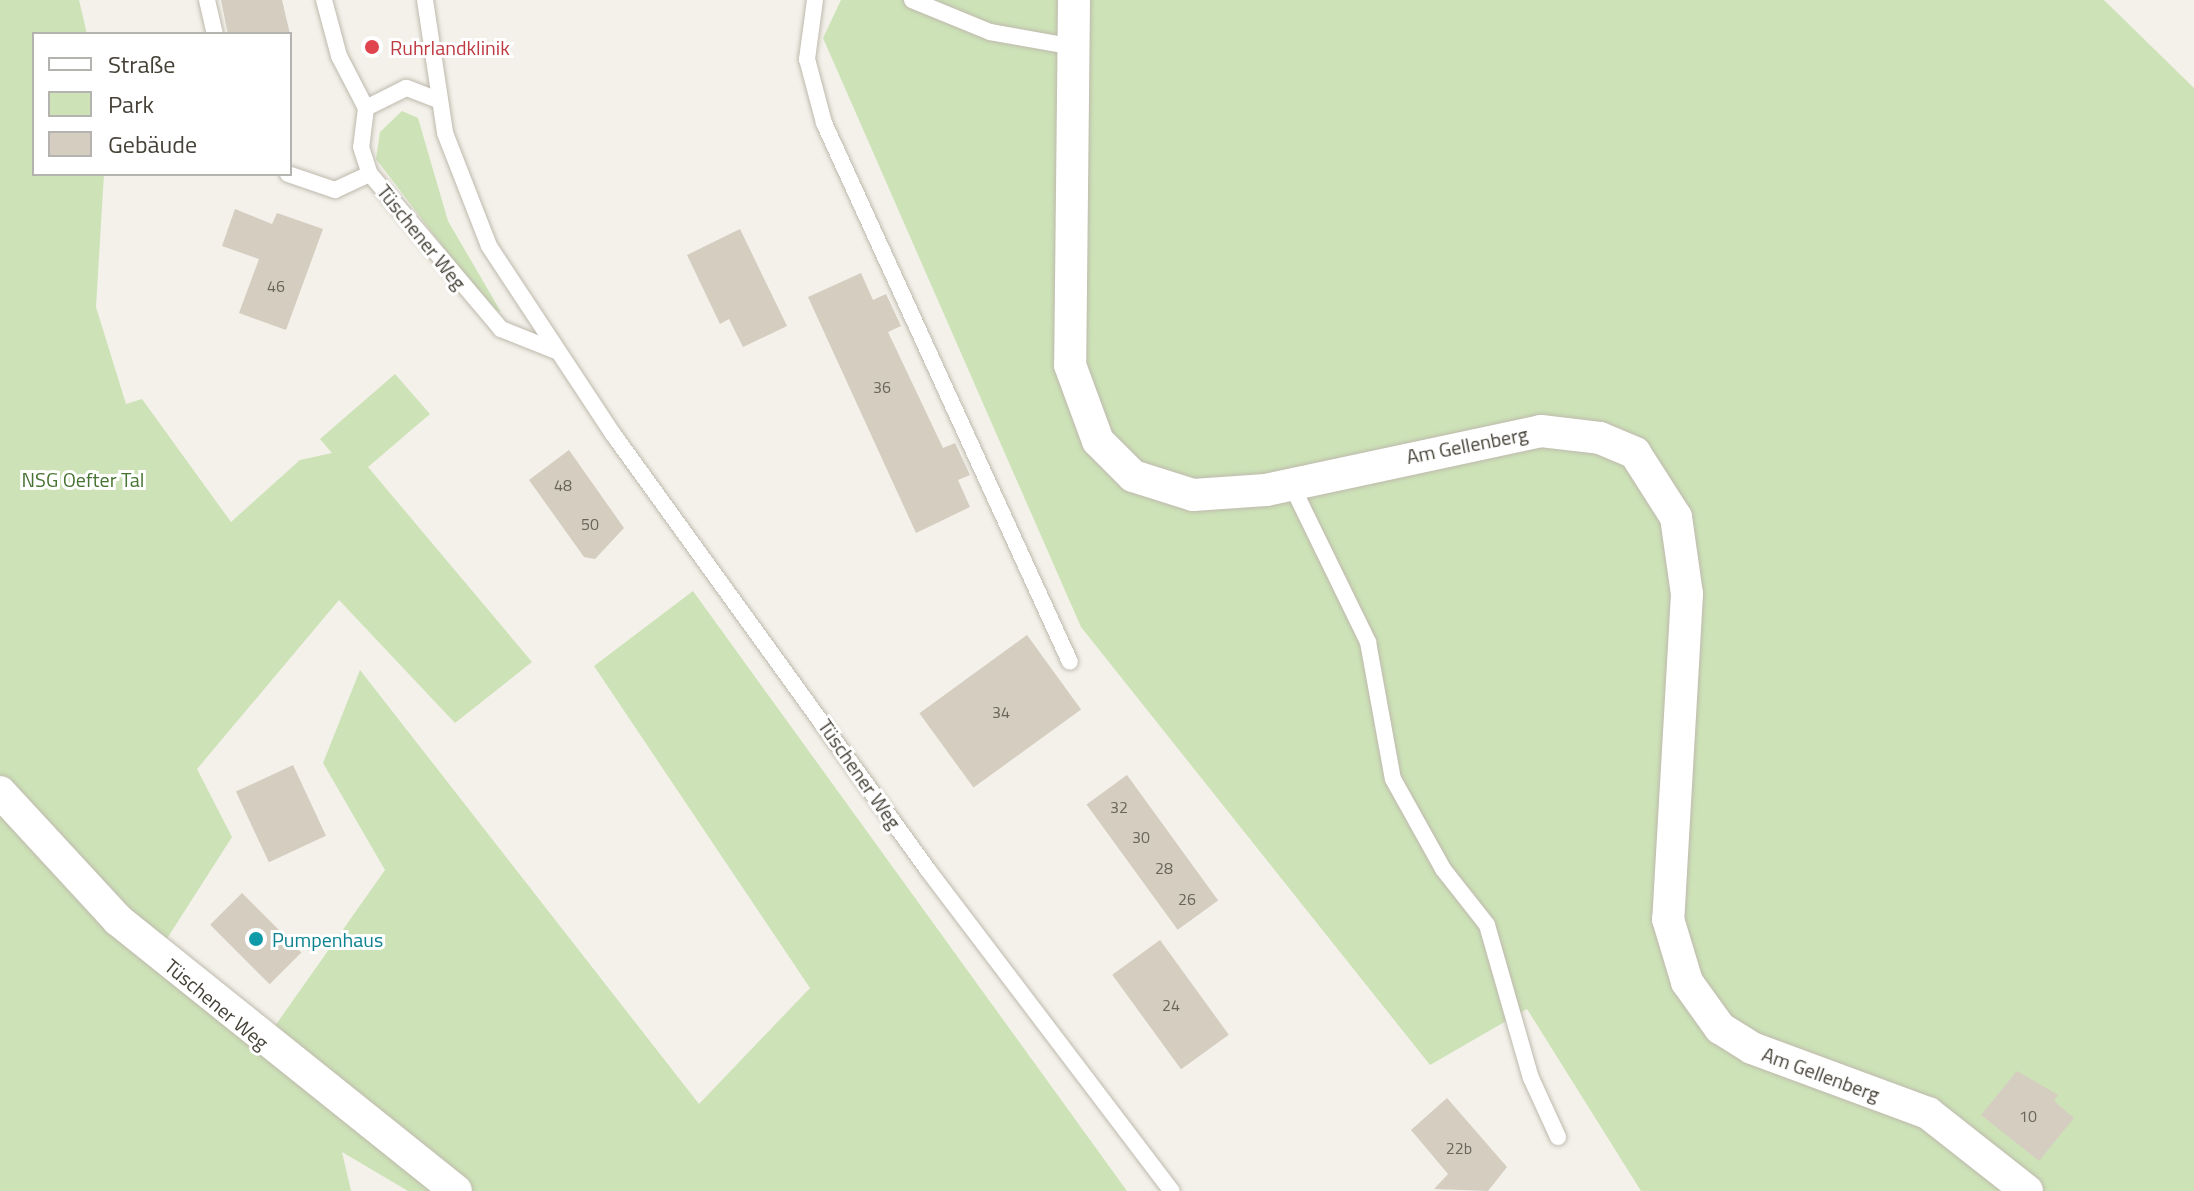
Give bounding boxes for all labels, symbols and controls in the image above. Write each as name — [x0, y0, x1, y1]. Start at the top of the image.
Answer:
legend — [32, 32, 292, 176]
place label: Ruhrlandklinik — [390, 35, 510, 59]
marker: Ruhrlandklinik — [361, 36, 383, 58]
text: Straße — [108, 46, 175, 82]
text: Park — [108, 86, 154, 122]
text: Gebäude — [108, 126, 197, 162]
street label: Tüschener Weg — [372, 180, 472, 294]
house number: 46 — [267, 276, 285, 296]
house number: 36 — [873, 377, 891, 397]
street label: Am Gellenberg — [1404, 421, 1530, 469]
park label: NSG Oefter Tal — [22, 467, 144, 491]
house number: 48 — [554, 475, 572, 495]
house number: 50 — [581, 514, 599, 534]
house number: 34 — [992, 702, 1010, 722]
street label: Tüschener Weg — [813, 715, 907, 833]
house number: 32 — [1110, 797, 1128, 817]
house number: 30 — [1132, 827, 1150, 847]
house number: 28 — [1155, 858, 1173, 878]
house number: 26 — [1178, 889, 1196, 909]
place label: Pumpenhaus — [272, 927, 383, 951]
marker: Pumpenhaus — [247, 930, 265, 948]
street label: Tüschener Weg — [160, 954, 274, 1054]
house number: 24 — [1162, 995, 1180, 1015]
street label: Am Gellenberg — [1759, 1042, 1883, 1106]
house number: 10 — [2019, 1106, 2037, 1126]
house number: 22b — [1446, 1138, 1472, 1158]

